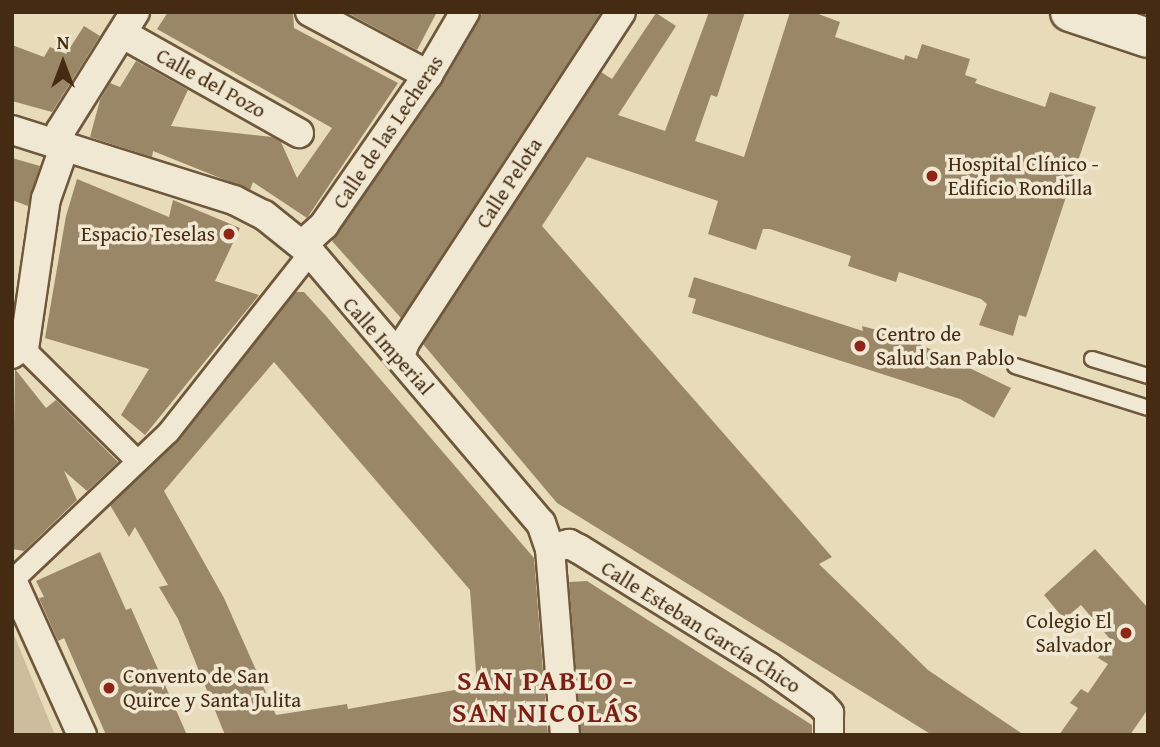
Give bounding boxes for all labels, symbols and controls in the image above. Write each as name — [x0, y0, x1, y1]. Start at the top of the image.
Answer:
north arrow — [28, 28, 98, 98]
text: N — [57, 28, 69, 56]
street label: Calle del Pozo — [152, 43, 270, 123]
street label: Calle de las Lecheras — [327, 51, 449, 213]
street label: Calle Pelota — [470, 133, 548, 233]
place label: Hospital Clínico - Edificio Rondilla — [948, 151, 1099, 201]
marker: Hospital Clínico - Edificio Rondilla — [922, 166, 942, 186]
place label: Espacio Teselas — [81, 221, 215, 247]
marker: Espacio Teselas — [221, 226, 237, 242]
street label: Calle Imperial — [338, 292, 438, 400]
place label: Centro de Salud San Pablo — [876, 321, 1015, 371]
marker: Centro de Salud San Pablo — [850, 336, 870, 356]
street label: Calle Esteban García Chico — [597, 555, 805, 699]
place label: Colegio El Salvador — [1026, 608, 1112, 658]
marker: Colegio El Salvador — [1118, 625, 1134, 641]
place label: Convento de San Quirce y Santa Julita — [123, 663, 301, 713]
district label: SAN PABLO - SAN NICOLÁS — [453, 663, 639, 729]
marker: Convento de San Quirce y Santa Julita — [101, 680, 117, 696]

